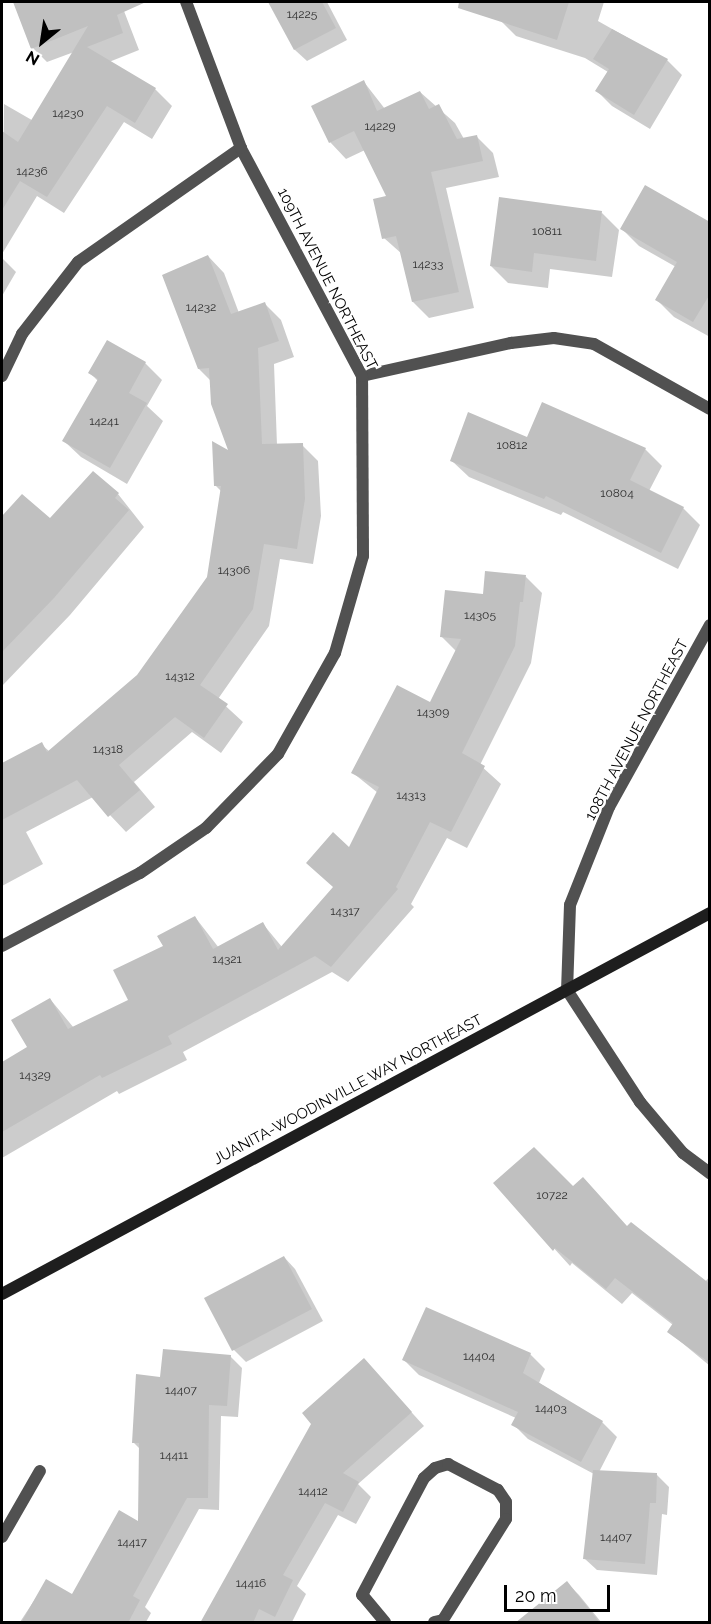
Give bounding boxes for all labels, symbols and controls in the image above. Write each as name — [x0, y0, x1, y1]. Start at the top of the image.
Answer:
house number: 14225 — [287, 8, 317, 22]
north arrow — [12, 12, 72, 72]
text: N — [23, 47, 43, 69]
house number: 14230 — [52, 107, 84, 121]
house number: 14229 — [364, 120, 396, 134]
house number: 14236 — [16, 165, 48, 179]
street label: 109TH AVENUE NORTHEAST — [273, 185, 381, 373]
house number: 10811 — [532, 225, 562, 239]
house number: 14233 — [413, 258, 443, 272]
house number: 14232 — [186, 301, 216, 315]
house number: 14241 — [89, 415, 119, 429]
house number: 10812 — [497, 439, 527, 453]
house number: 10804 — [600, 487, 634, 501]
house number: 14306 — [218, 564, 250, 578]
house number: 14305 — [464, 609, 496, 623]
street label: 108TH AVENUE NORTHEAST — [581, 636, 693, 824]
house number: 14312 — [165, 670, 195, 684]
house number: 14309 — [417, 706, 449, 720]
house number: 14318 — [93, 743, 123, 757]
house number: 14313 — [396, 789, 426, 803]
house number: 14317 — [330, 905, 360, 919]
house number: 14321 — [212, 953, 242, 967]
street label: JUANITA-WOODINVILLE WAY NORTHEAST — [210, 1011, 486, 1169]
house number: 14329 — [19, 1069, 51, 1083]
house number: 10722 — [536, 1189, 568, 1203]
house number: 14404 — [463, 1350, 495, 1364]
house number: 14407 — [165, 1384, 197, 1398]
house number: 14403 — [535, 1402, 567, 1416]
house number: 14411 — [160, 1449, 188, 1463]
house number: 14412 — [298, 1485, 328, 1499]
house number: 14407 — [600, 1531, 632, 1545]
house number: 14417 — [117, 1536, 147, 1550]
scale bar — [507, 1573, 614, 1611]
house number: 14416 — [236, 1577, 266, 1591]
text: 20 m — [515, 1585, 557, 1606]

